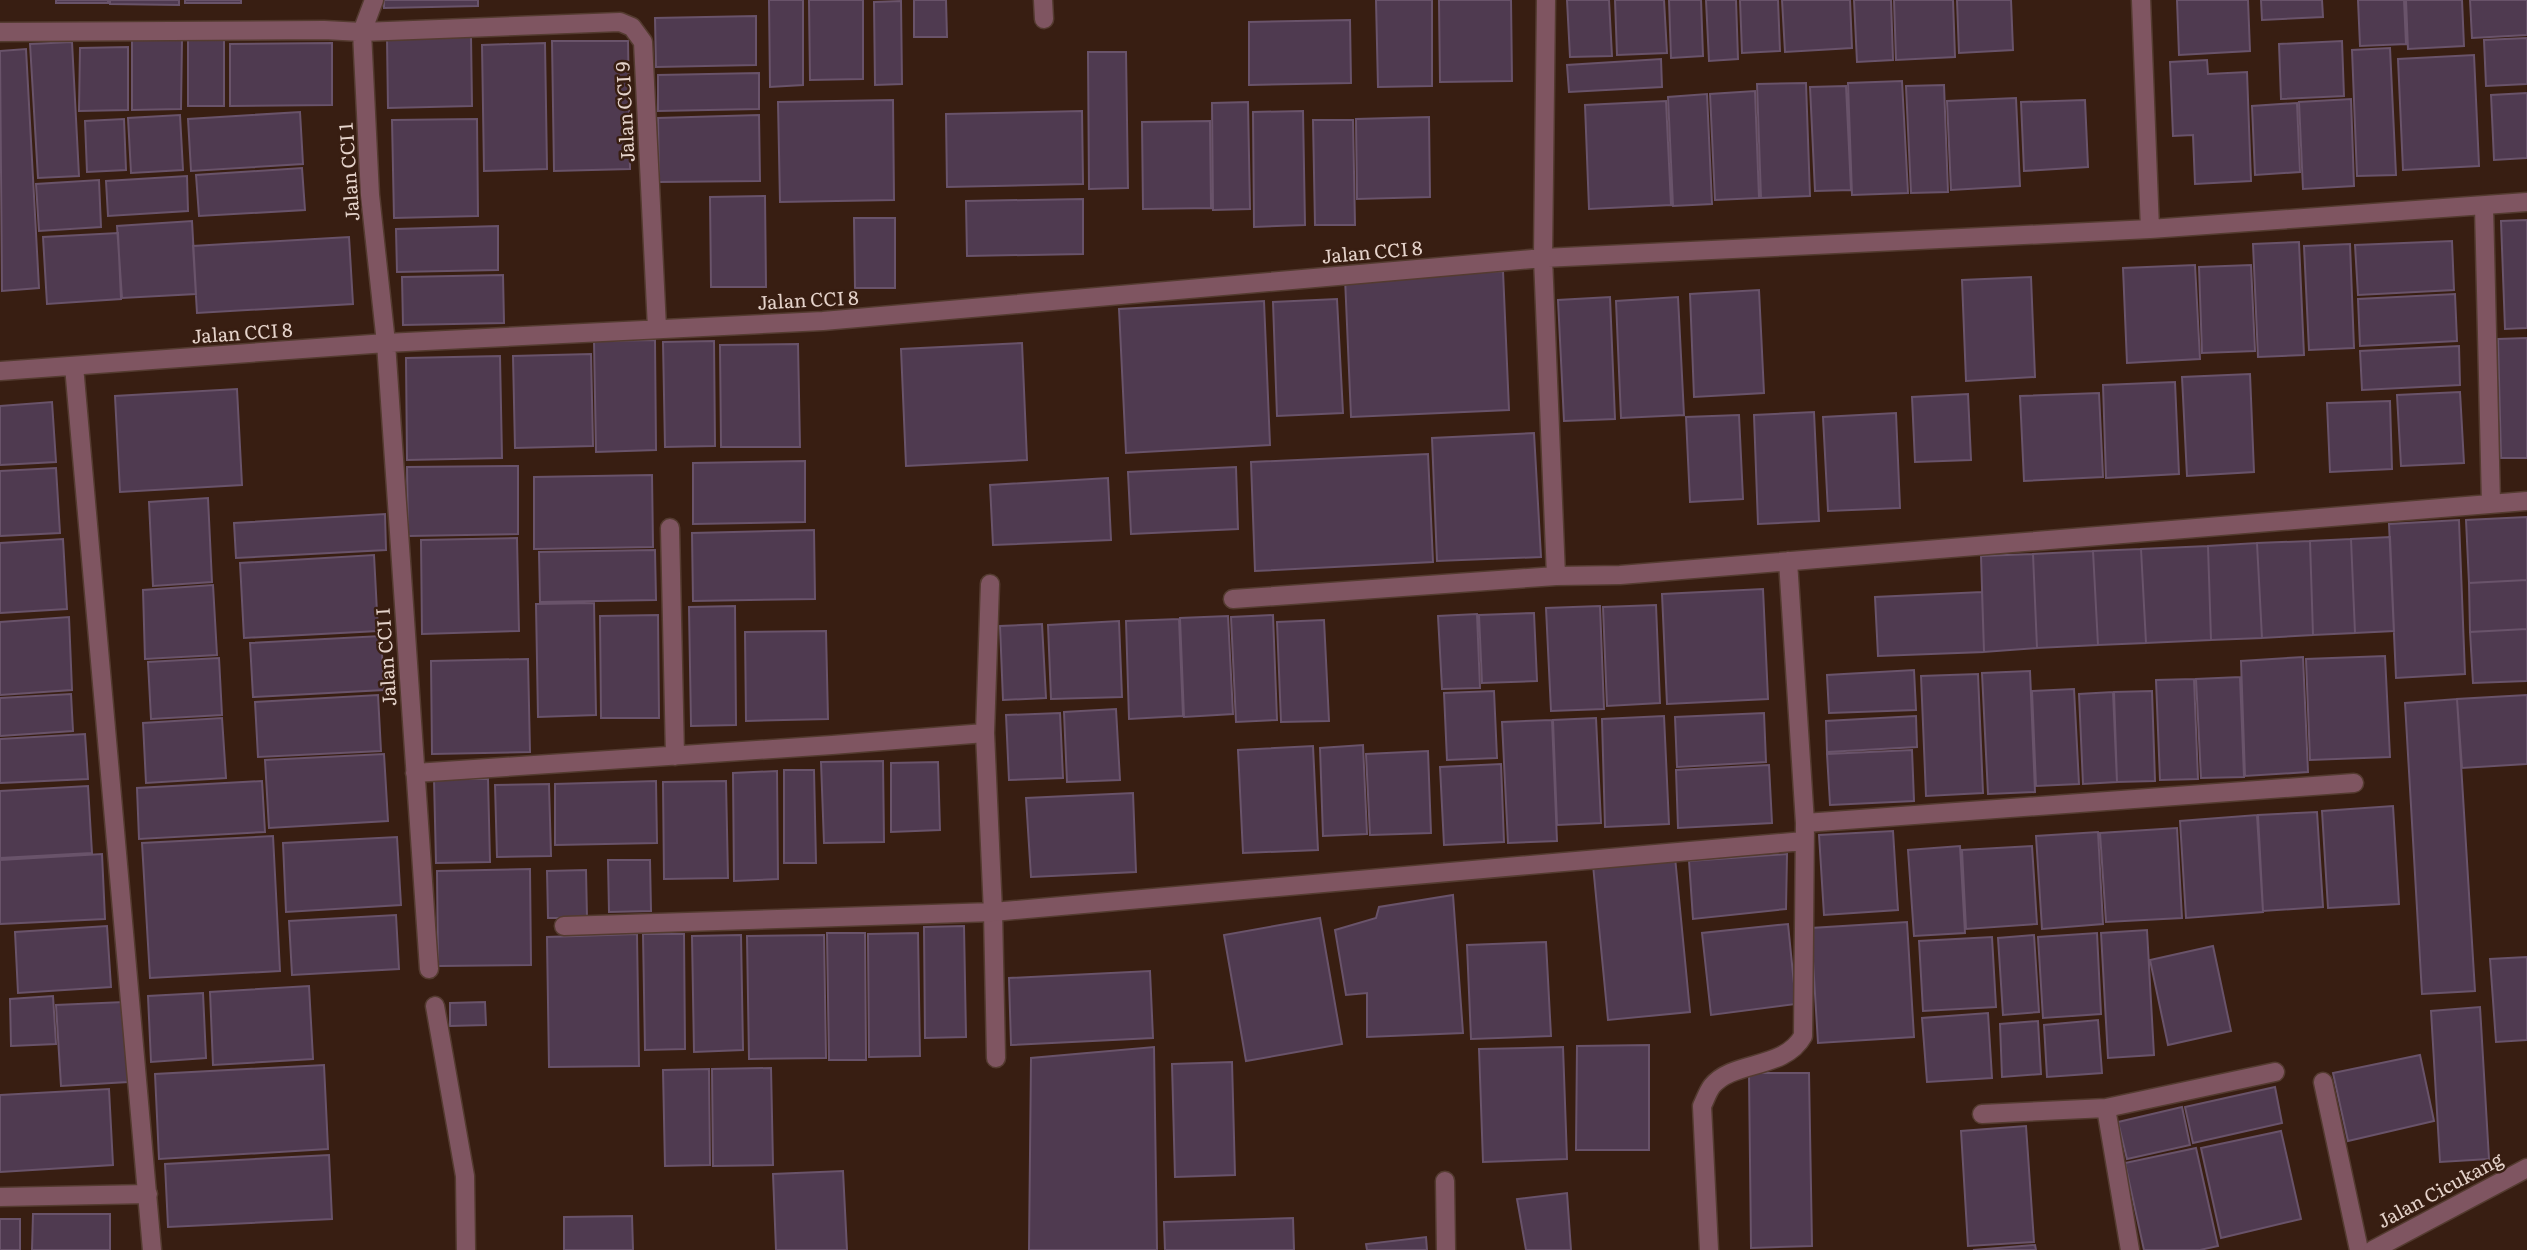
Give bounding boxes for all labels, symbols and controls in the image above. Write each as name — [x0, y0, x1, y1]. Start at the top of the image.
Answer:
street label: Jalan CCI 9 — [607, 61, 641, 163]
street label: Jalan CCI 1 — [331, 122, 365, 222]
street label: Jalan CCI 8 — [1320, 233, 1424, 269]
street label: Jalan CCI 8 — [757, 282, 859, 316]
street label: Jalan CCI 8 — [190, 315, 293, 350]
street label: Jalan CCI I — [368, 607, 402, 707]
street label: Jalan Cicukang — [2372, 1144, 2508, 1234]

